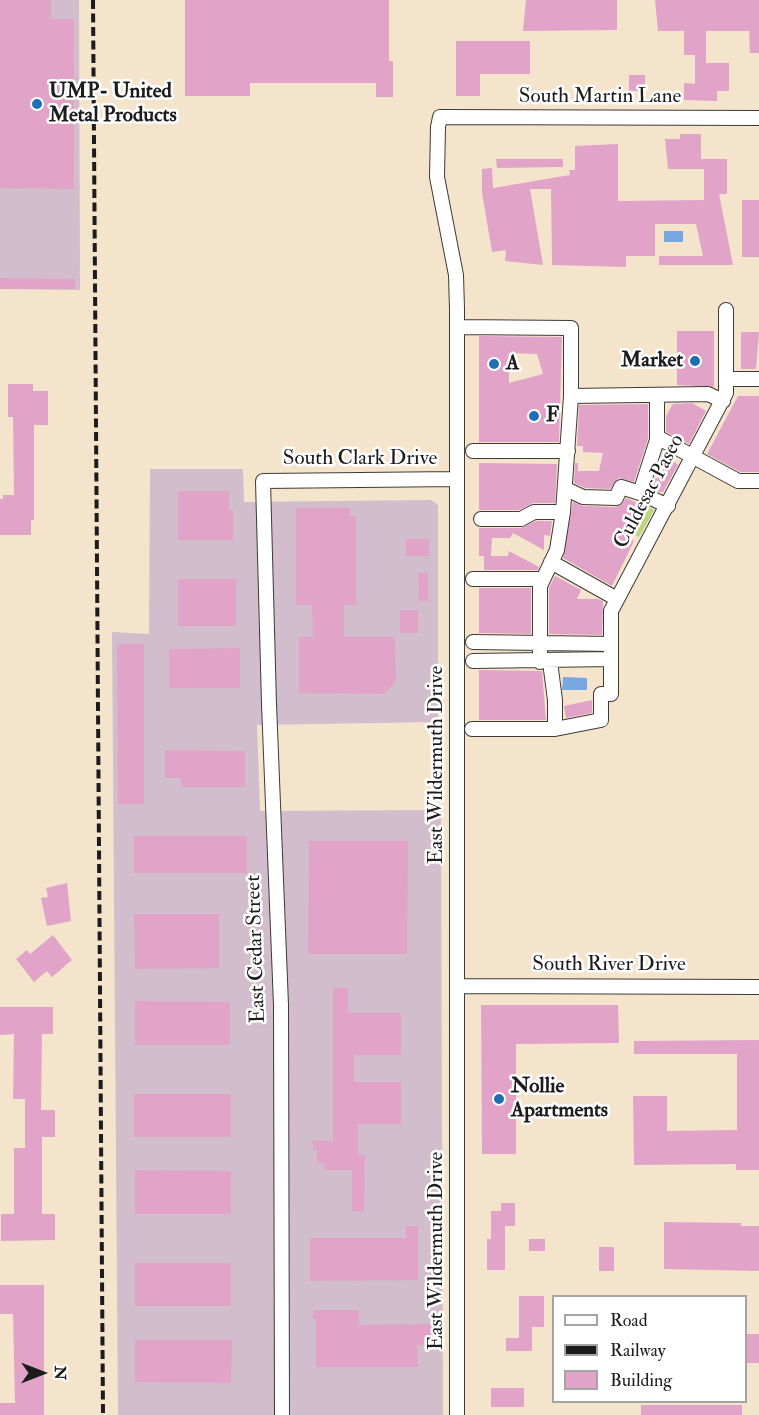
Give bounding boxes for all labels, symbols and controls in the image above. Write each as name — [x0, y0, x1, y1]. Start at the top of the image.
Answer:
place label: UMP- United Metal Products — [49, 79, 177, 129]
street label: South Martin Lane — [519, 84, 681, 110]
marker: UMP- United Metal Products — [30, 97, 44, 111]
place label: Market — [621, 348, 683, 374]
place label: A — [506, 351, 519, 377]
marker: Market — [688, 354, 702, 368]
marker: A — [487, 357, 501, 371]
place label: F — [546, 403, 559, 429]
marker: F — [527, 409, 541, 423]
street label: Culdesac Paseo — [609, 431, 691, 553]
street label: South Clark Drive — [283, 446, 437, 472]
street label: East Wildermuth Drive — [424, 666, 450, 864]
street label: East Cedar Street — [242, 875, 272, 1023]
street label: South River Drive — [532, 952, 686, 978]
place label: Nollie Apartments — [511, 1074, 608, 1124]
marker: Nollie Apartments — [492, 1092, 506, 1106]
street label: East Wildermuth Drive — [424, 1152, 450, 1350]
legend — [552, 1295, 747, 1403]
text: Road — [610, 1309, 648, 1332]
text: Railway — [610, 1339, 666, 1362]
north arrow — [12, 1343, 72, 1403]
text: N — [50, 1366, 70, 1380]
text: Building — [610, 1369, 672, 1392]

